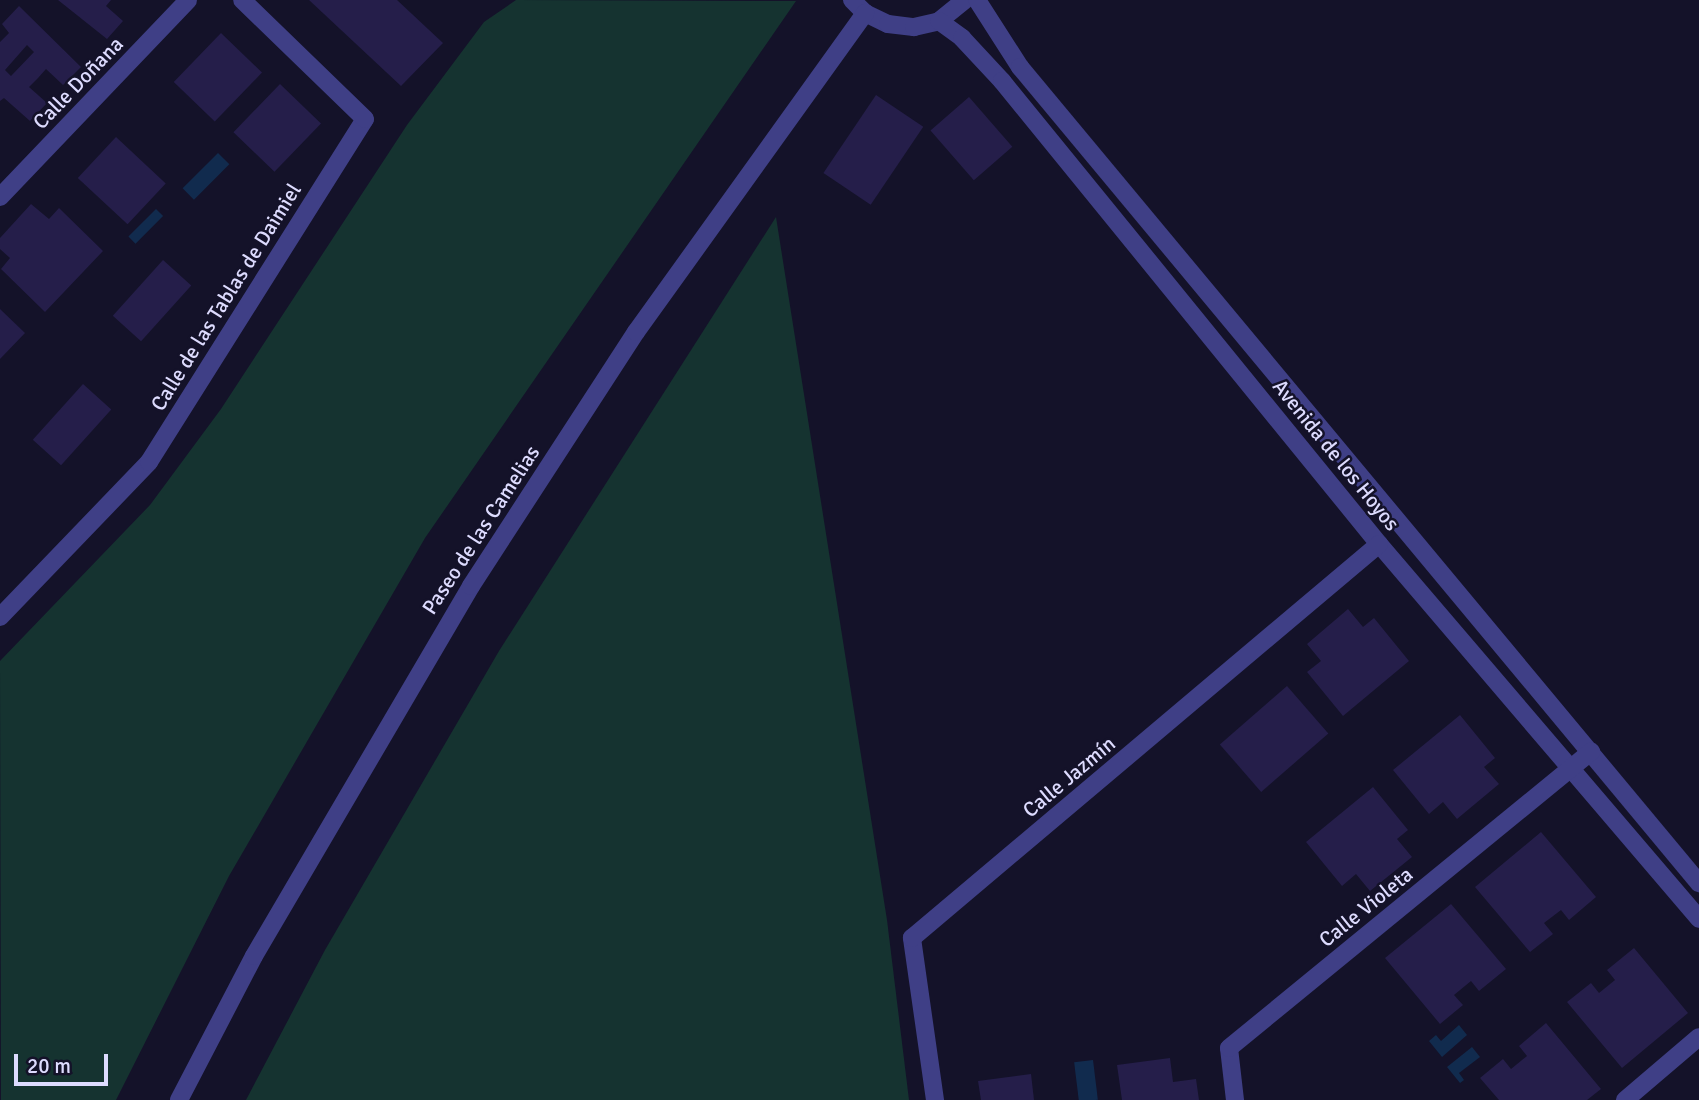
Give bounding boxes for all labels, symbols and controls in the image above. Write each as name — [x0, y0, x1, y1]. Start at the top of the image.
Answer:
street label: Calle Doñana — [28, 31, 128, 135]
street label: Calle de las Tablas de Daimiel — [146, 179, 306, 415]
street label: Avenida de los Hoyos — [1267, 374, 1405, 536]
street label: Paseo de las Camelias — [417, 441, 545, 619]
street label: Calle Jazmín — [1018, 731, 1120, 823]
street label: Calle Violeta — [1314, 862, 1418, 952]
scale bar — [18, 1040, 112, 1084]
text: 20 m — [27, 1053, 71, 1079]

